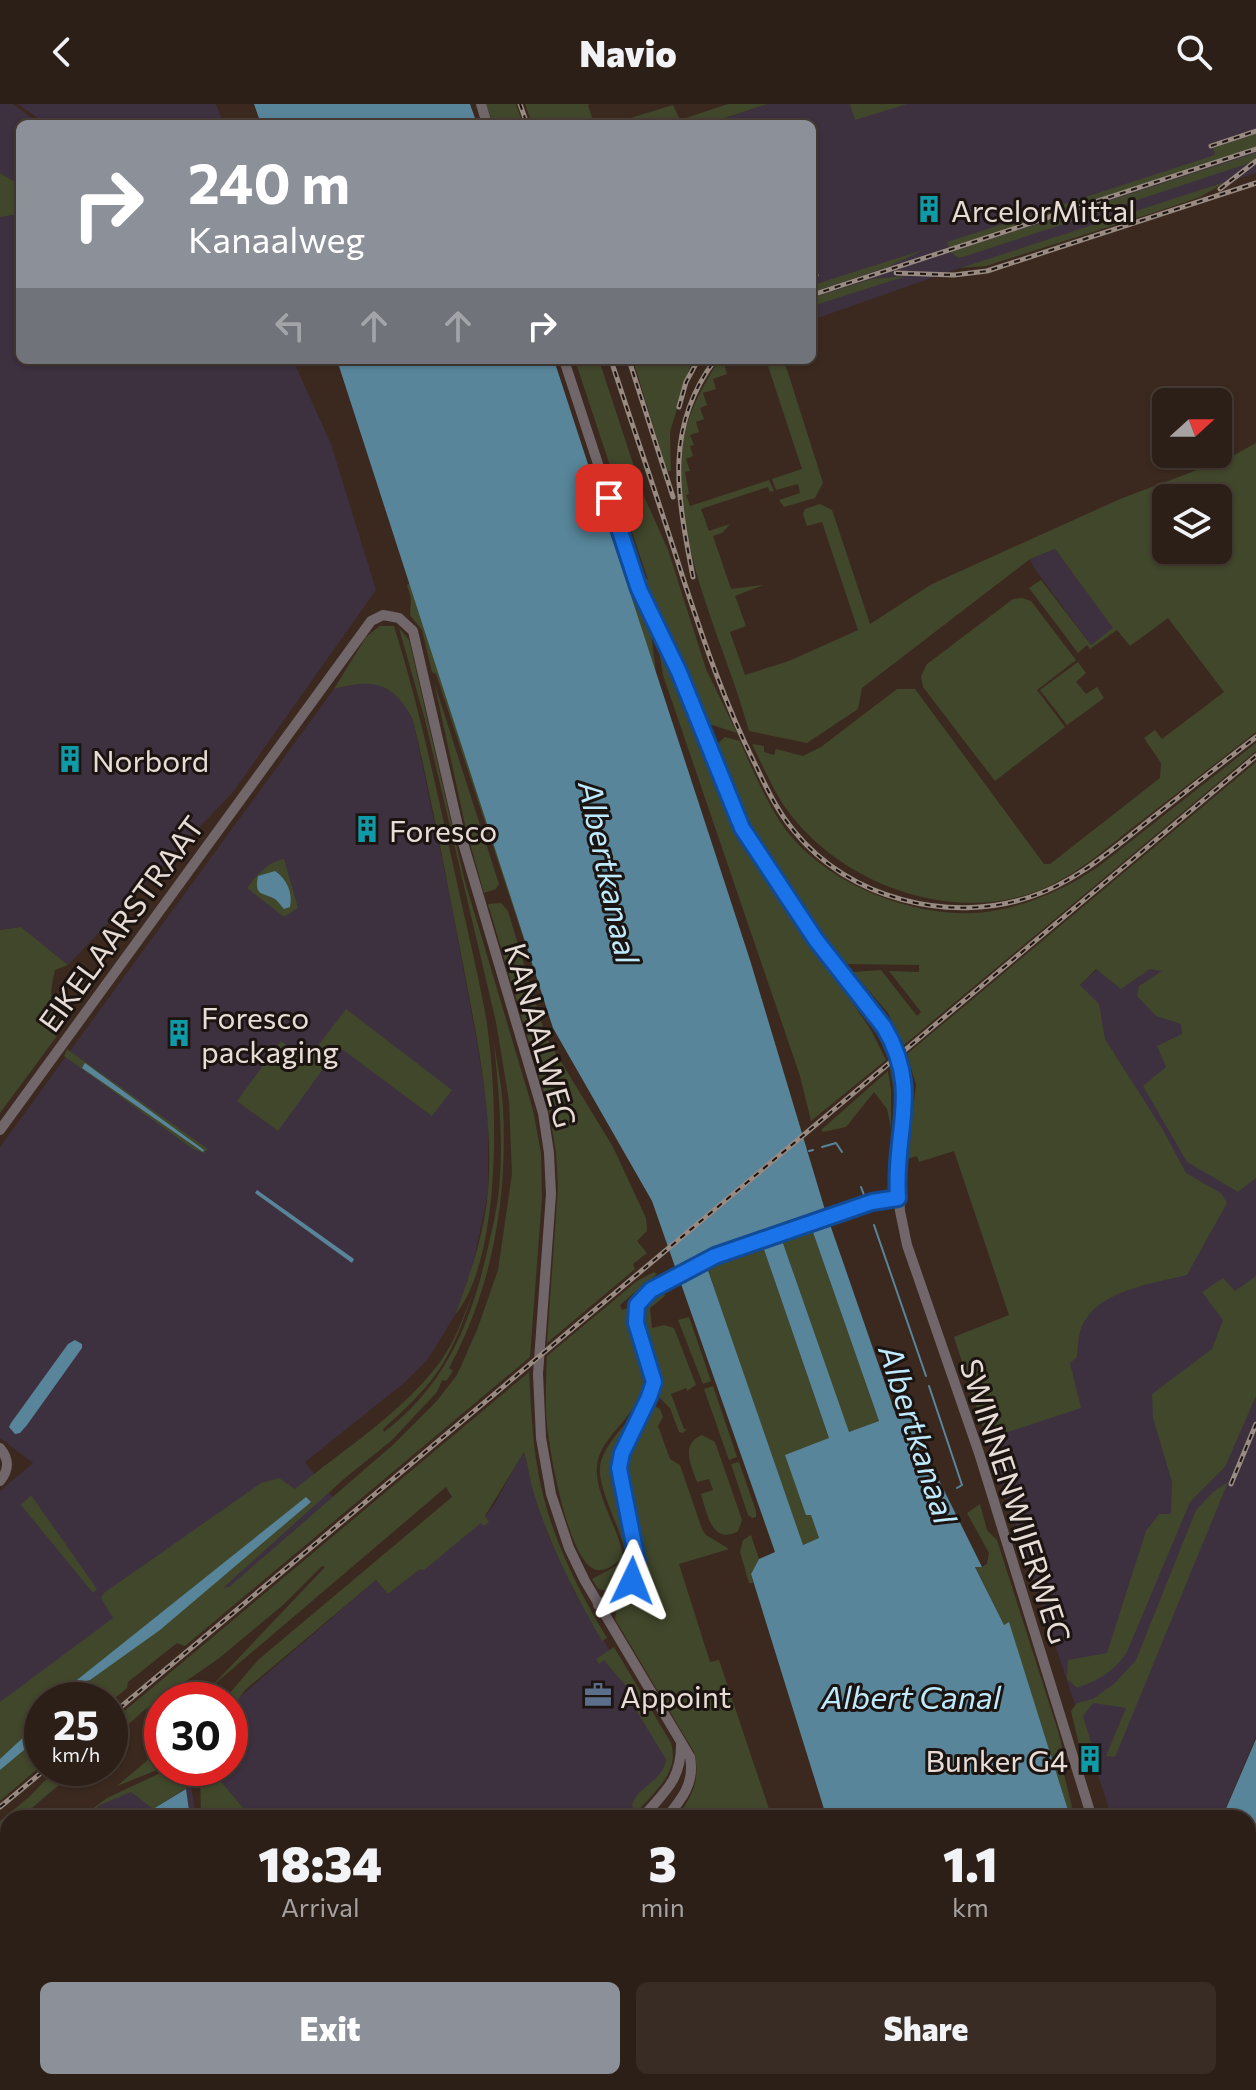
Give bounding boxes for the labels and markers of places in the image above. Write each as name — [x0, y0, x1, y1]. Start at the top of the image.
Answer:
place label: ArcelorMittal — [951, 191, 1136, 228]
building icon: ArcelorMittal — [914, 194, 944, 224]
pin — [575, 464, 643, 532]
place label: Norbord — [92, 741, 209, 778]
building icon: Norbord — [55, 744, 85, 774]
place label: Foresco — [389, 811, 497, 848]
building icon: Foresco — [352, 814, 382, 844]
place label: Foresco packaging — [201, 998, 339, 1069]
building icon: Foresco packaging — [164, 1018, 194, 1048]
place label: Appoint — [620, 1677, 731, 1714]
office icon: Appoint — [583, 1680, 613, 1710]
place label: Bunker G4 — [926, 1741, 1068, 1778]
building icon: Bunker G4 — [1075, 1744, 1105, 1774]

